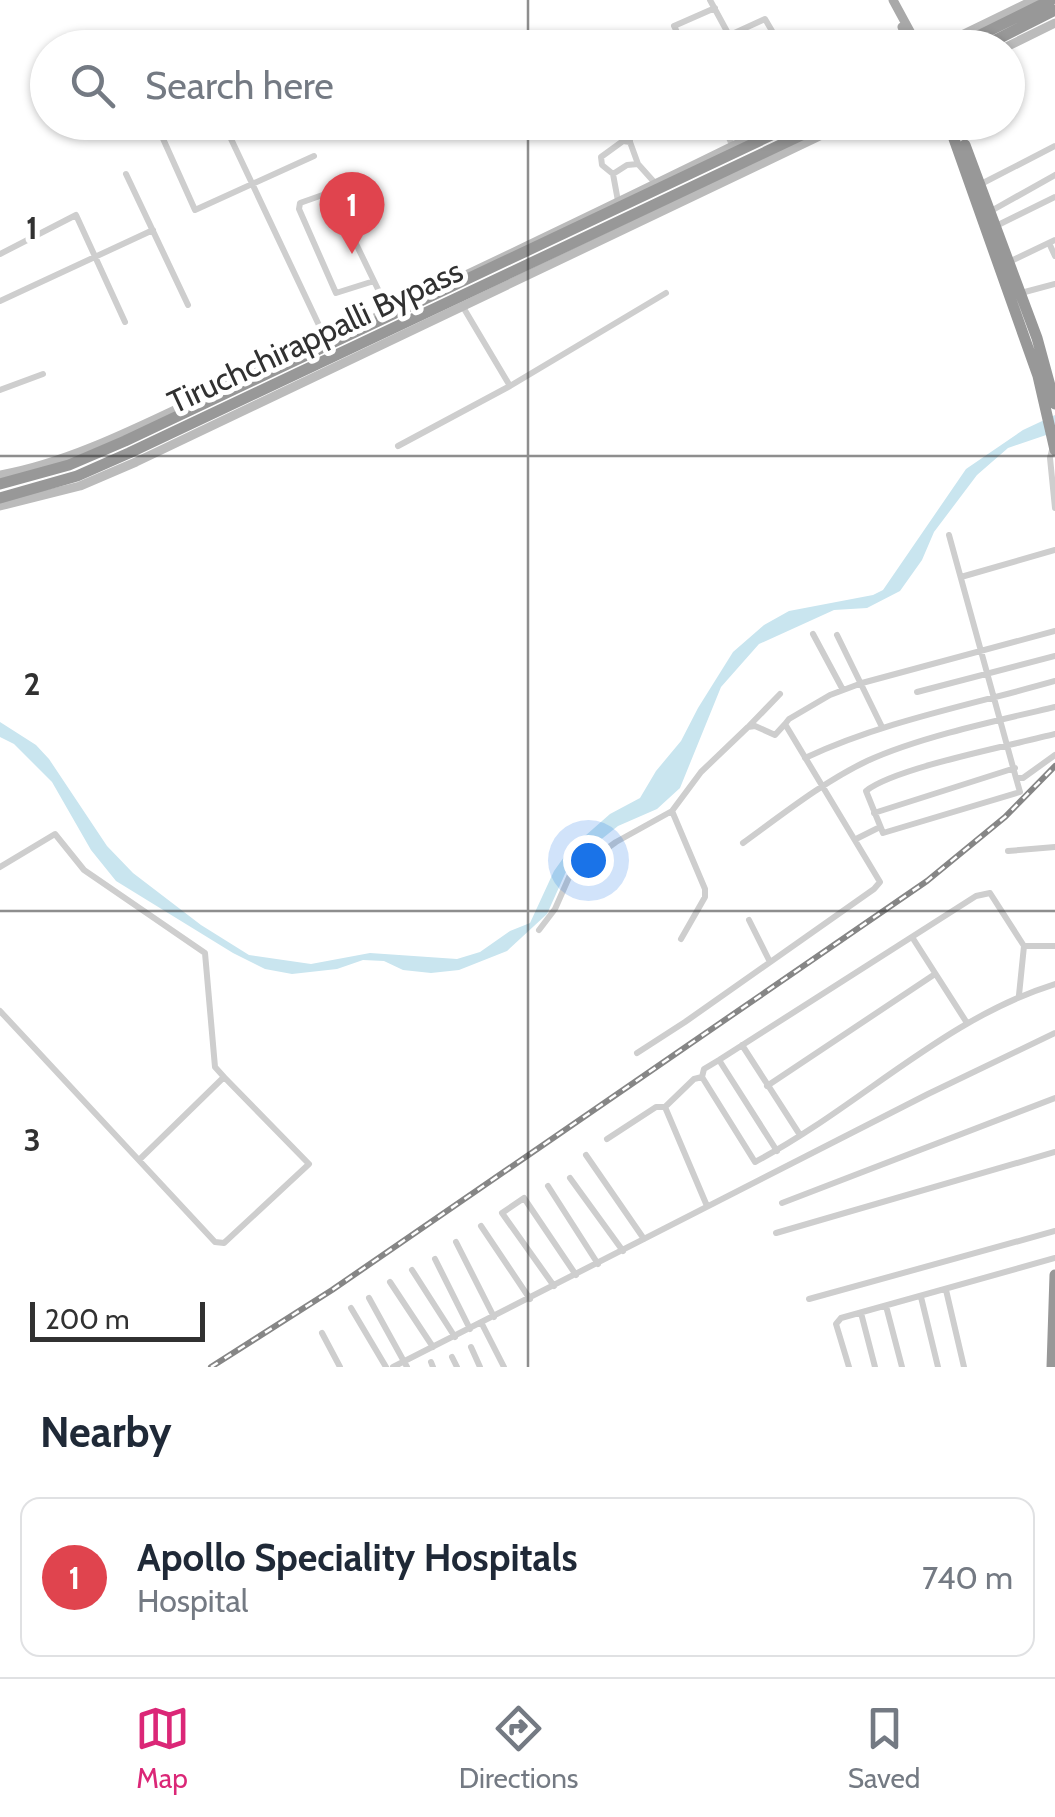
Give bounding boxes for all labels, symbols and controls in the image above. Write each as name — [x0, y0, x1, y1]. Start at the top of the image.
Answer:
search box — [30, 30, 1025, 140]
icon: search — [65, 58, 120, 113]
text: Search here — [145, 62, 334, 109]
pin: 1 — [320, 172, 384, 254]
text: 1 — [26, 208, 38, 247]
street label: Tiruchchirappalli Bypass — [161, 251, 469, 421]
text: 2 — [24, 664, 40, 703]
your location — [563, 835, 614, 886]
text: 3 — [23, 1120, 41, 1159]
scale bar — [30, 1297, 205, 1342]
text: 200 m — [45, 1302, 130, 1336]
text: Nearby — [40, 1406, 172, 1458]
text: Apollo Speciality Hospitals — [137, 1534, 578, 1581]
text: 1 — [69, 1558, 80, 1597]
text: 740 m — [922, 1558, 1013, 1597]
text: Hospital — [137, 1581, 248, 1620]
tab: Map — [135, 1701, 190, 1795]
tab: Directions — [459, 1701, 578, 1795]
tab: Saved — [848, 1701, 920, 1795]

